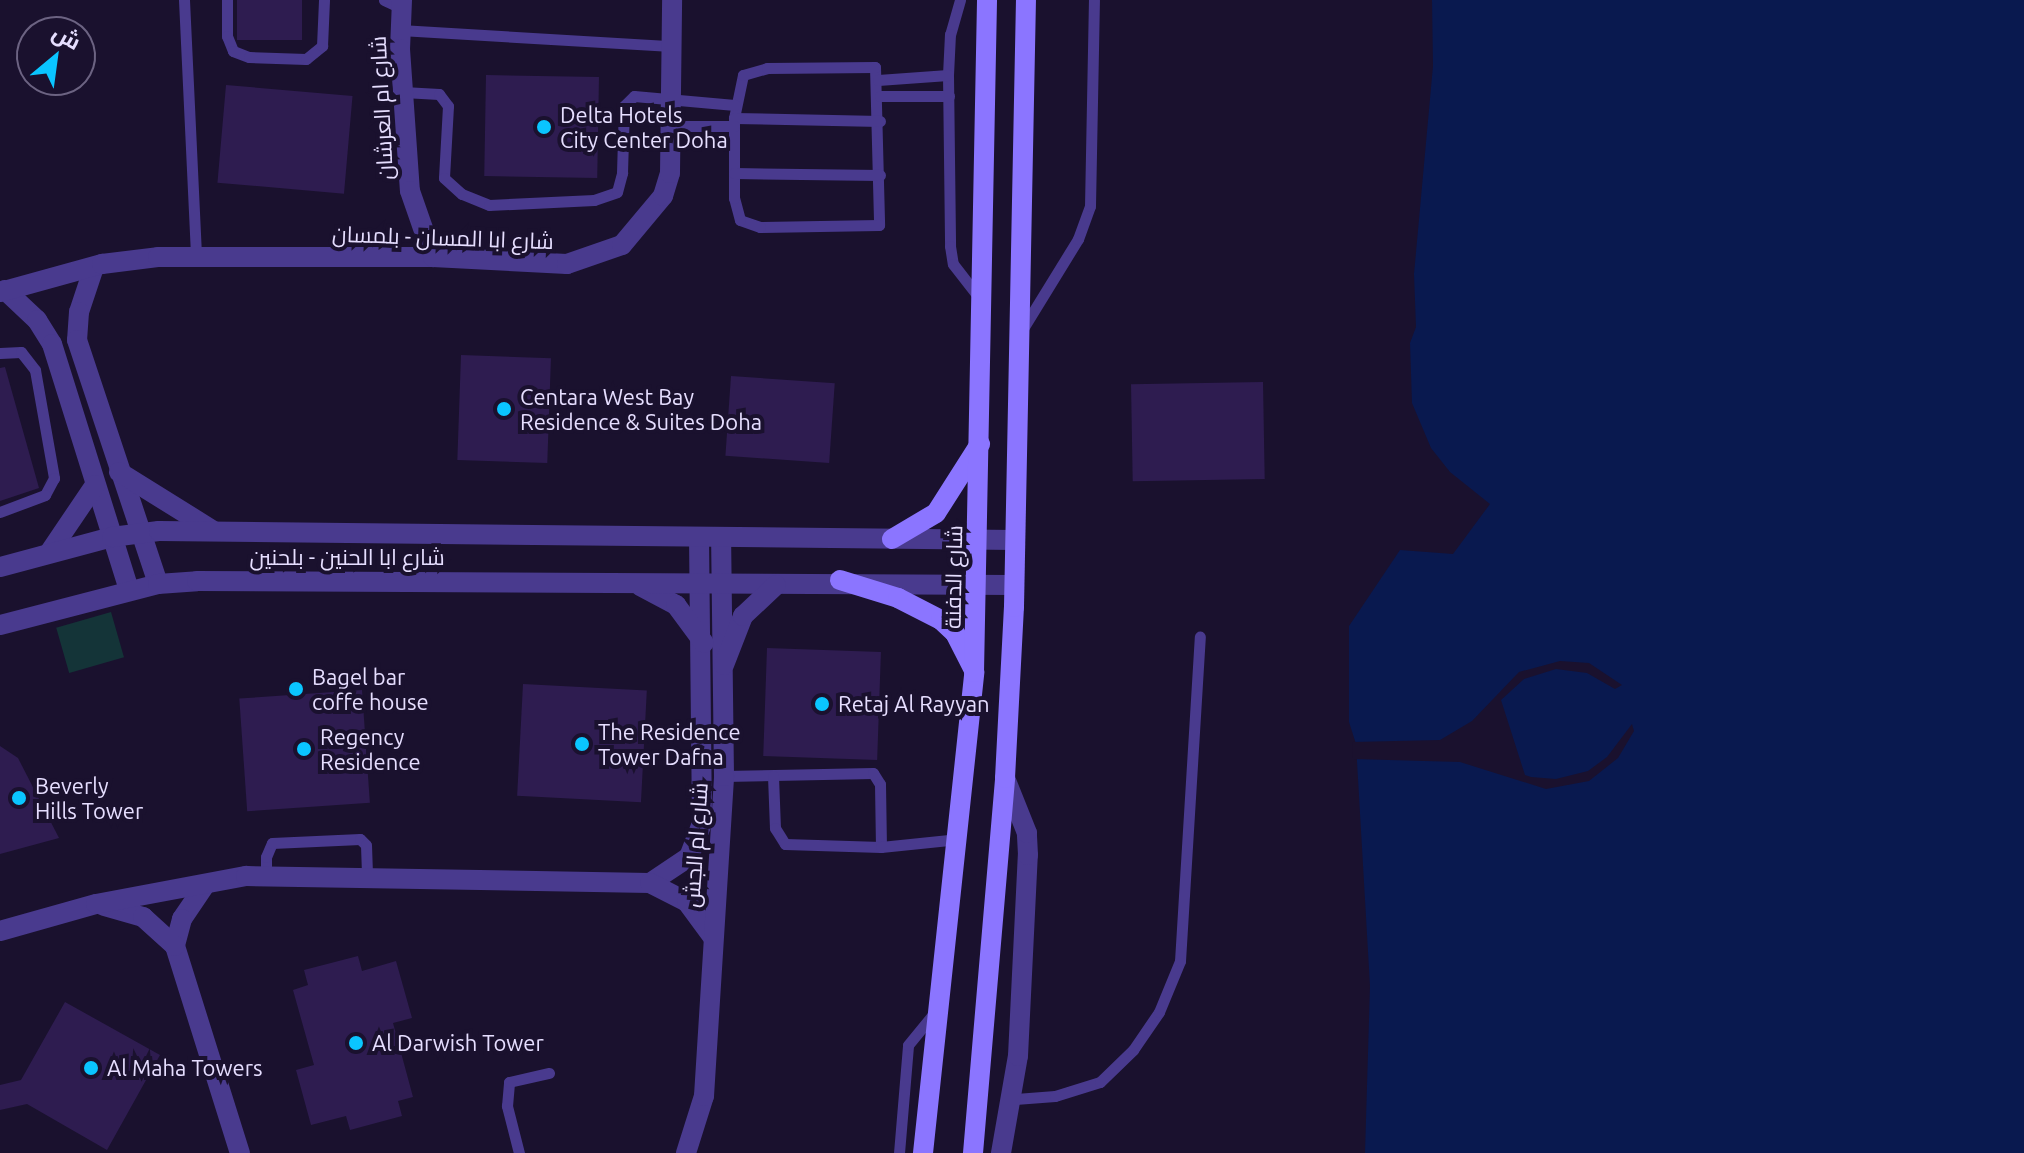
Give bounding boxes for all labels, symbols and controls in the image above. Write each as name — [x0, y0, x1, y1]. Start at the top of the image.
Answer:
north arrow — [16, 16, 96, 96]
text: ش — [48, 19, 85, 54]
street label: شارع ام العرشان — [364, 35, 398, 181]
place label: Delta Hotels City Center Doha — [560, 101, 728, 152]
marker: Delta Hotels City Center Doha — [535, 118, 553, 136]
street label: شارع ابا المسان - بلمسان — [332, 220, 554, 254]
place label: Centara West Bay Residence & Suites Doha — [520, 383, 762, 434]
marker: Centara West Bay Residence & Suites Doha — [495, 400, 513, 418]
street label: شارع الدفنة — [939, 525, 967, 629]
street label: شارع ابا الحنين - بلحنين — [249, 544, 445, 570]
place label: Bagel bar coffe house — [312, 663, 429, 714]
marker: Bagel bar coffe house — [287, 680, 305, 698]
place label: Retaj Al Rayyan — [838, 691, 990, 717]
marker: Retaj Al Rayyan — [813, 695, 831, 713]
place label: The Residence Tower Dafna — [598, 718, 741, 770]
place label: Regency Residence — [320, 723, 421, 774]
marker: The Residence Tower Dafna — [573, 735, 591, 753]
marker: Regency Residence — [295, 740, 313, 758]
place label: Beverly Hills Tower — [35, 772, 143, 824]
street label: شارع ام الجش — [677, 782, 713, 908]
marker: Beverly Hills Tower — [10, 789, 28, 807]
place label: Al Darwish Tower — [372, 1030, 544, 1056]
marker: Al Darwish Tower — [347, 1034, 365, 1052]
place label: Al Maha Towers — [107, 1055, 263, 1081]
marker: Al Maha Towers — [82, 1059, 100, 1077]

